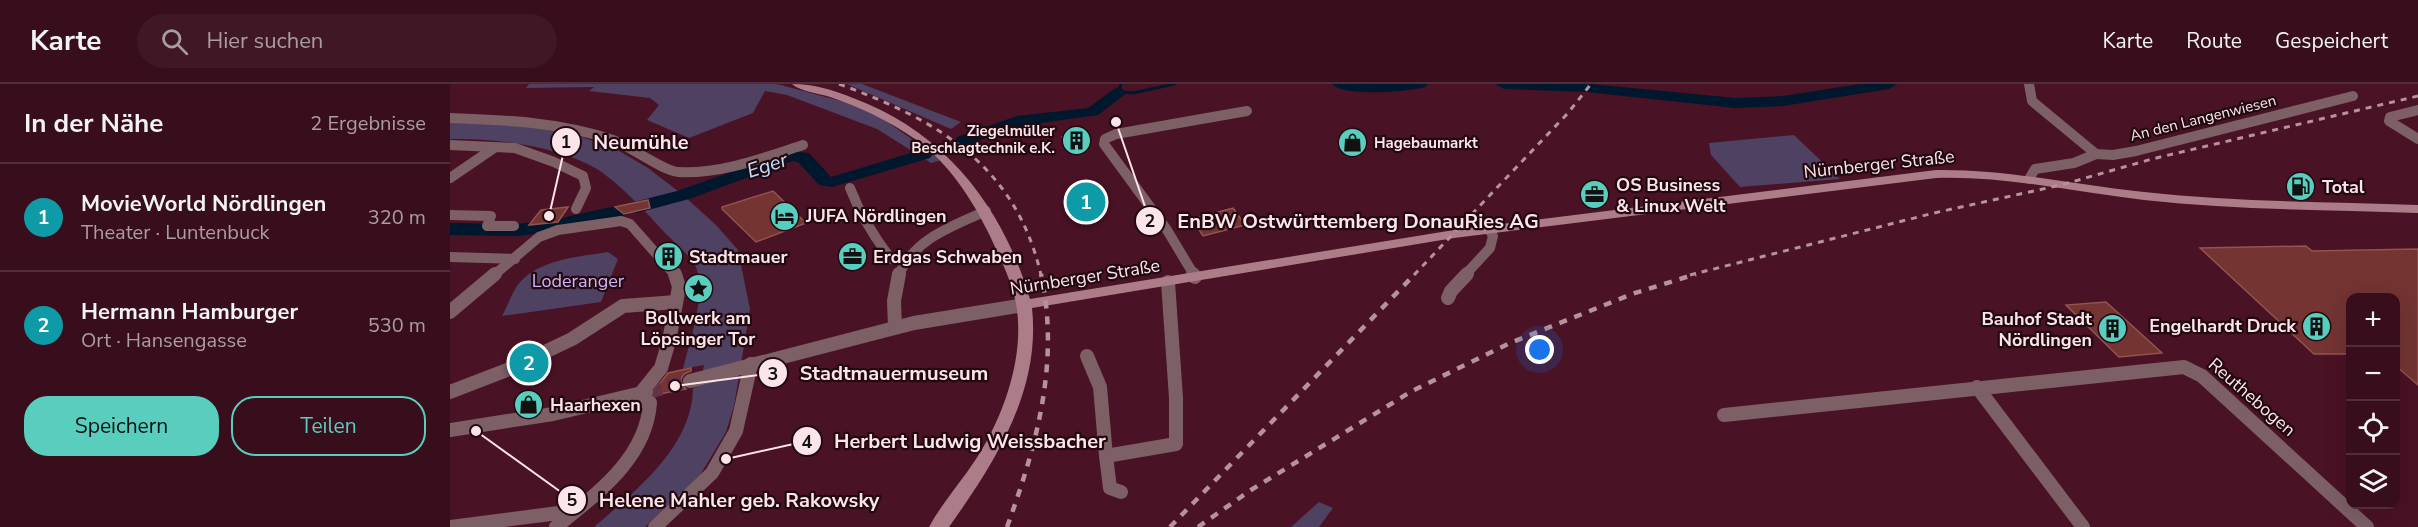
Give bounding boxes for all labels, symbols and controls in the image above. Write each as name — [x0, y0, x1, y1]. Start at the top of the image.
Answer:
search box — [137, 14, 557, 68]
text: Karte — [30, 22, 101, 60]
icon: search — [158, 25, 191, 58]
text: Hier suchen — [206, 26, 323, 56]
text: Karte — [2103, 27, 2153, 55]
text: Route — [2186, 27, 2242, 55]
text: Gespeichert — [2275, 27, 2388, 55]
street label: An den Langenwiesen — [2128, 90, 2278, 146]
text: In der Nähe — [24, 106, 163, 141]
text: 2 Ergebnisse — [310, 110, 426, 137]
place label: Ziegelmüller Beschlagtechnik e.K. — [911, 121, 1055, 158]
callout: Neumühle — [551, 123, 701, 161]
building icon: Ziegelmüller Beschlagtechnik e.K. — [1060, 124, 1092, 156]
shop icon: Hagebaumarkt — [1337, 127, 1369, 159]
text: Neumühle — [593, 129, 689, 156]
text: 1 — [561, 130, 571, 154]
place label: Hagebaumarkt — [1374, 133, 1478, 153]
street label: Nürnberger Straße — [1802, 144, 1956, 184]
water label: Eger — [743, 146, 792, 185]
fuel station icon: Total — [2285, 171, 2317, 203]
place label: OS Business & Linux Welt — [1616, 173, 1725, 218]
place label: Total — [2322, 175, 2365, 199]
office icon: OS Business & Linux Welt — [1579, 179, 1611, 211]
pin: 1 — [1066, 180, 1106, 224]
text: MovieWorld Nördlingen — [81, 189, 326, 219]
hotel icon: JUFA Nördlingen — [769, 200, 801, 232]
callout: EnBW Ostwürttemberg DonauRies AG — [1135, 202, 1551, 240]
text: 1 — [38, 204, 50, 231]
text: 320 m — [368, 204, 426, 231]
place label: JUFA Nördlingen — [805, 204, 947, 228]
text: EnBW Ostwürttemberg DonauRies AG — [1177, 208, 1539, 235]
text: 2 — [1145, 209, 1155, 233]
text: Theater · Luntenbuck — [81, 219, 269, 246]
building icon: Stadtmauer — [652, 241, 684, 273]
office icon: Erdgas Schwaben — [836, 241, 868, 273]
place label: Stadtmauer — [689, 245, 788, 269]
place label: Erdgas Schwaben — [873, 245, 1022, 269]
street label: Nürnberger Straße — [1008, 253, 1162, 301]
park label: Loderanger — [532, 269, 625, 293]
place icon: Bollwerk am Löpsinger Tor — [682, 273, 714, 305]
map controls — [2346, 293, 2400, 509]
button: + — [2346, 293, 2400, 347]
text: Hermann Hamburger — [81, 297, 298, 327]
place label: Bollwerk am Löpsinger Tor — [641, 306, 755, 351]
place label: Bauhof Stadt Nördlingen — [1981, 307, 2092, 352]
building icon: Engelhardt Druck — [2301, 310, 2333, 342]
text: 2 — [38, 312, 50, 339]
text: 530 m — [368, 312, 426, 339]
building icon: Bauhof Stadt Nördlingen — [2097, 313, 2129, 345]
place label: Engelhardt Druck — [2149, 314, 2296, 338]
text: Ort · Hansengasse — [81, 327, 247, 354]
your location — [1525, 335, 1554, 364]
pin: 2 — [510, 340, 548, 386]
button: − — [2346, 347, 2400, 401]
street label: Reuthebogen — [2203, 352, 2301, 442]
callout: Stadtmauermuseum — [758, 354, 1000, 392]
text: Stadtmauermuseum — [800, 360, 988, 387]
text: 3 — [768, 362, 778, 386]
shop icon: Haarhexen — [513, 389, 545, 421]
place label: Haarhexen — [550, 393, 641, 417]
button: Speichern — [24, 396, 219, 456]
button: Teilen — [231, 396, 426, 456]
button: locate — [2346, 401, 2400, 455]
callout: Herbert Ludwig Weissbacher — [792, 422, 1118, 460]
text: Herbert Ludwig Weissbacher — [834, 428, 1106, 455]
text: 4 — [802, 430, 813, 454]
button: layers — [2346, 455, 2400, 509]
callout: Helene Mahler geb. Rakowsky — [557, 481, 891, 519]
text: Helene Mahler geb. Rakowsky — [599, 487, 880, 514]
text: 5 — [567, 488, 578, 512]

